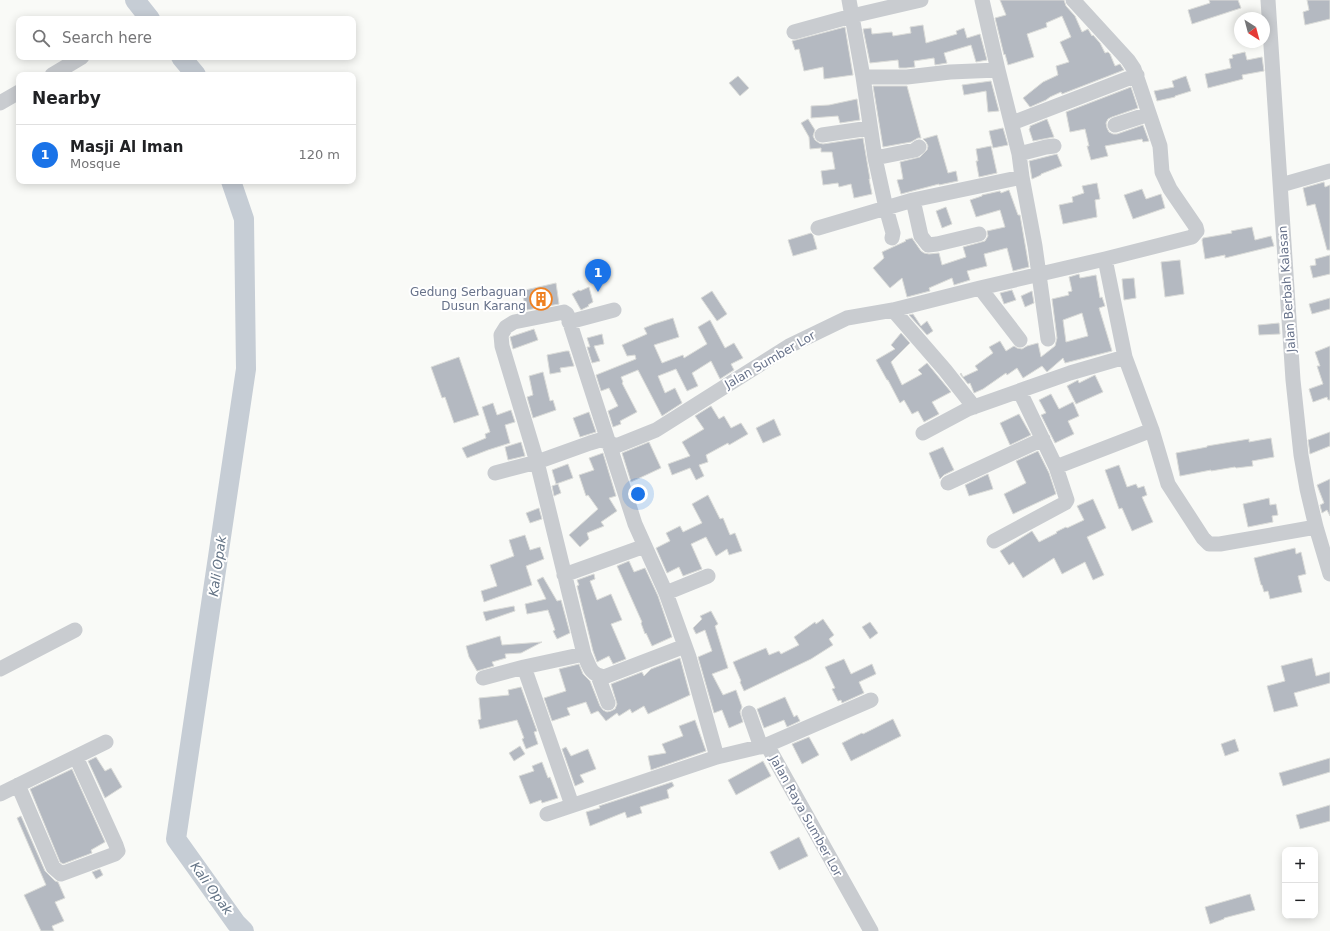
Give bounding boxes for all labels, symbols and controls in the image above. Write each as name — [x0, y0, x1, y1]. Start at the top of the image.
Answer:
north arrow — [1234, 12, 1270, 48]
search box — [16, 16, 356, 60]
icon: search — [30, 27, 52, 49]
text: Search here — [62, 29, 152, 47]
text: Nearby — [32, 88, 101, 108]
text: Masji Al Iman — [70, 138, 183, 156]
text: 1 — [40, 147, 50, 162]
text: 120 m — [298, 147, 340, 162]
text: Mosque — [70, 156, 120, 171]
street label: Jalan Berbah Kalasan — [1276, 225, 1298, 354]
pin: 1 — [585, 259, 611, 292]
place label: Gedung Serbaguan Dusun Karang — [410, 285, 526, 313]
building icon: Gedung Serbaguan Dusun Karang — [528, 286, 554, 312]
street label: Jalan Sumber Lor — [721, 328, 818, 392]
your location — [628, 484, 648, 504]
water label: Kali Opak — [206, 534, 229, 598]
street label: Jalan Raya Sumber Lor — [766, 752, 845, 879]
map controls — [1282, 847, 1318, 919]
button: + — [1282, 847, 1318, 883]
water label: Kali Opak — [187, 859, 236, 918]
button: − — [1282, 883, 1318, 919]

